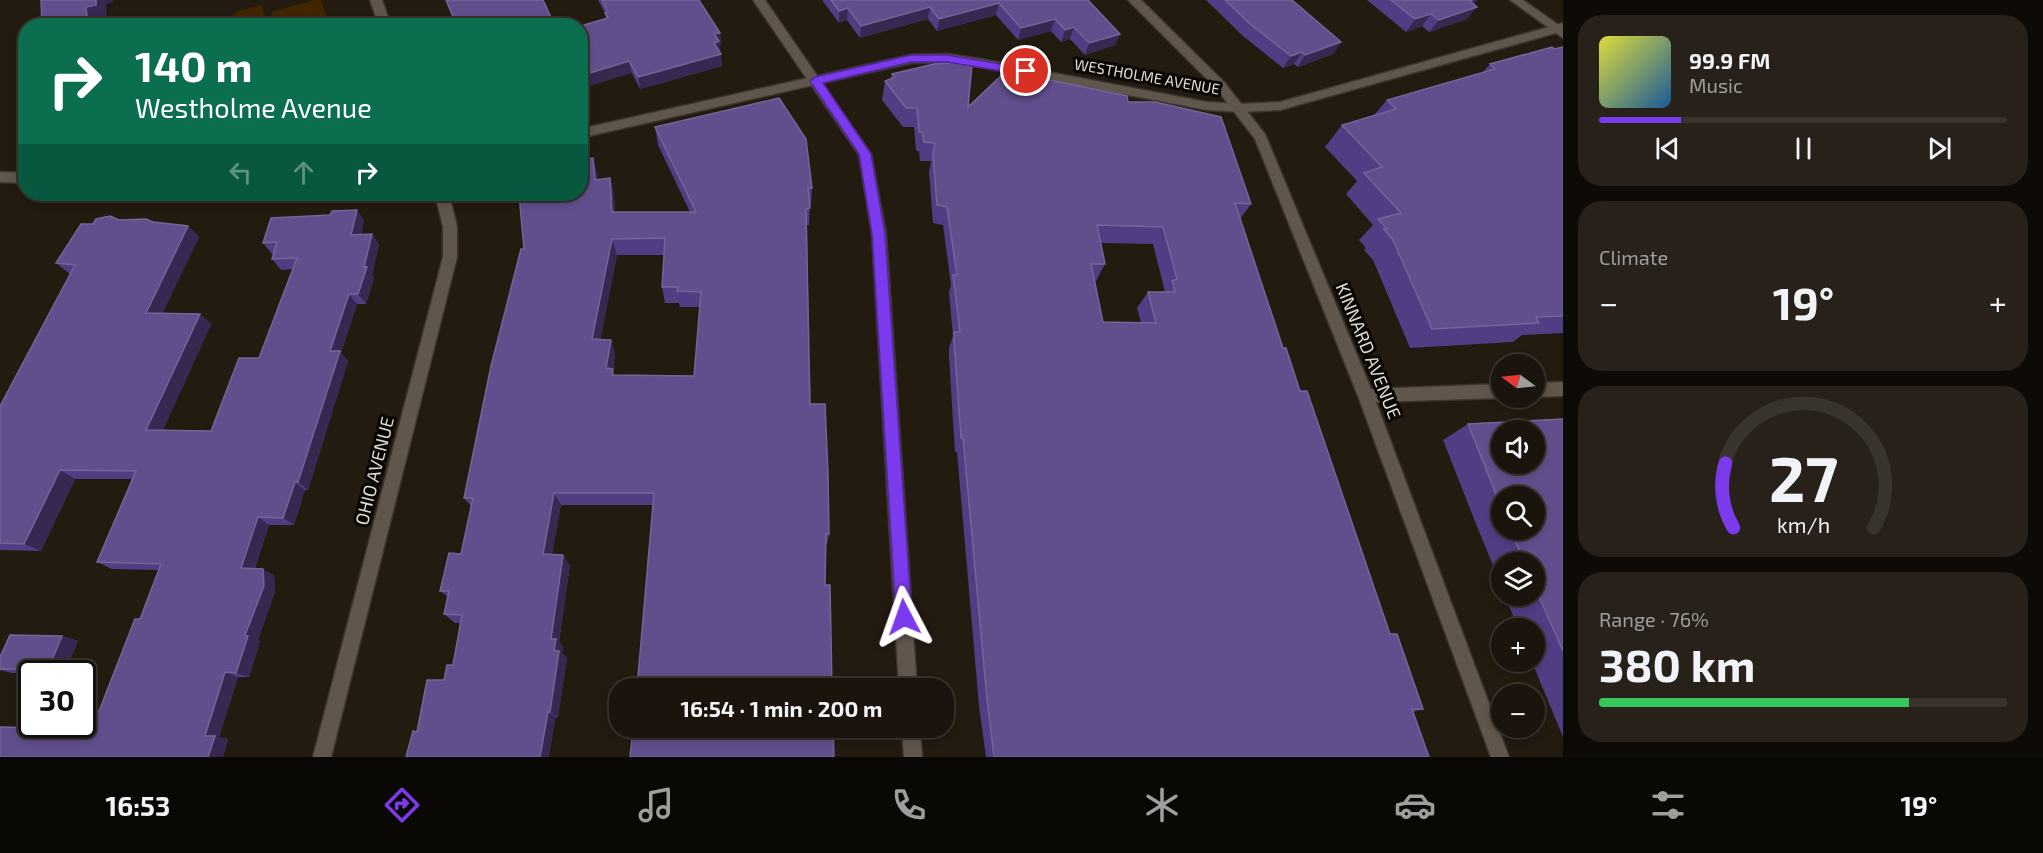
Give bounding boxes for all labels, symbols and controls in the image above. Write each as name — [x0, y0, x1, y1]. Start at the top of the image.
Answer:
text: 140 m — [135, 40, 252, 90]
icon: right — [36, 42, 114, 120]
pin — [1000, 45, 1051, 96]
text: 99.9 FM — [1689, 47, 1770, 73]
icon: arrive — [1009, 54, 1042, 87]
street label: WESTHOLME AVENUE — [1073, 54, 1221, 98]
text: Music — [1689, 73, 1743, 97]
text: Westholme Avenue — [135, 91, 372, 123]
icon: previous — [1651, 132, 1684, 165]
icon: pause — [1787, 132, 1820, 165]
icon: next — [1923, 132, 1956, 165]
icon: left — [224, 156, 257, 189]
icon: ahead — [287, 156, 320, 189]
icon: right — [350, 156, 383, 189]
text: Climate — [1599, 245, 1668, 269]
text: 19° — [1773, 275, 1834, 329]
street label: KINNARD AVENUE — [1332, 279, 1406, 422]
text: − — [1599, 282, 1618, 322]
text: + — [1989, 282, 2007, 322]
north arrow — [1491, 354, 1545, 408]
map controls — [1491, 354, 1545, 738]
street label: OHIO AVENUE — [350, 414, 398, 527]
button: sound — [1491, 420, 1545, 474]
text: 27 — [1768, 440, 1838, 515]
button: search — [1491, 486, 1545, 540]
text: km/h — [1776, 513, 1830, 538]
button: layers — [1491, 552, 1545, 606]
position arrow — [872, 585, 936, 649]
text: Range · 76% — [1599, 607, 1709, 631]
button: + — [1491, 618, 1545, 672]
text: 380 km — [1599, 637, 1755, 691]
speed limit sign: 30 — [18, 660, 96, 738]
button: − — [1491, 684, 1545, 738]
text: 16:54 · 1 min · 200 m — [681, 695, 882, 721]
icon: directions — [381, 784, 423, 826]
icon: music — [635, 784, 677, 826]
icon: phone — [888, 784, 930, 826]
icon: climate — [1141, 784, 1183, 826]
icon: car — [1394, 784, 1436, 826]
icon: filters — [1647, 784, 1689, 826]
text: 16:53 — [106, 789, 170, 821]
text: 19° — [1900, 789, 1937, 821]

